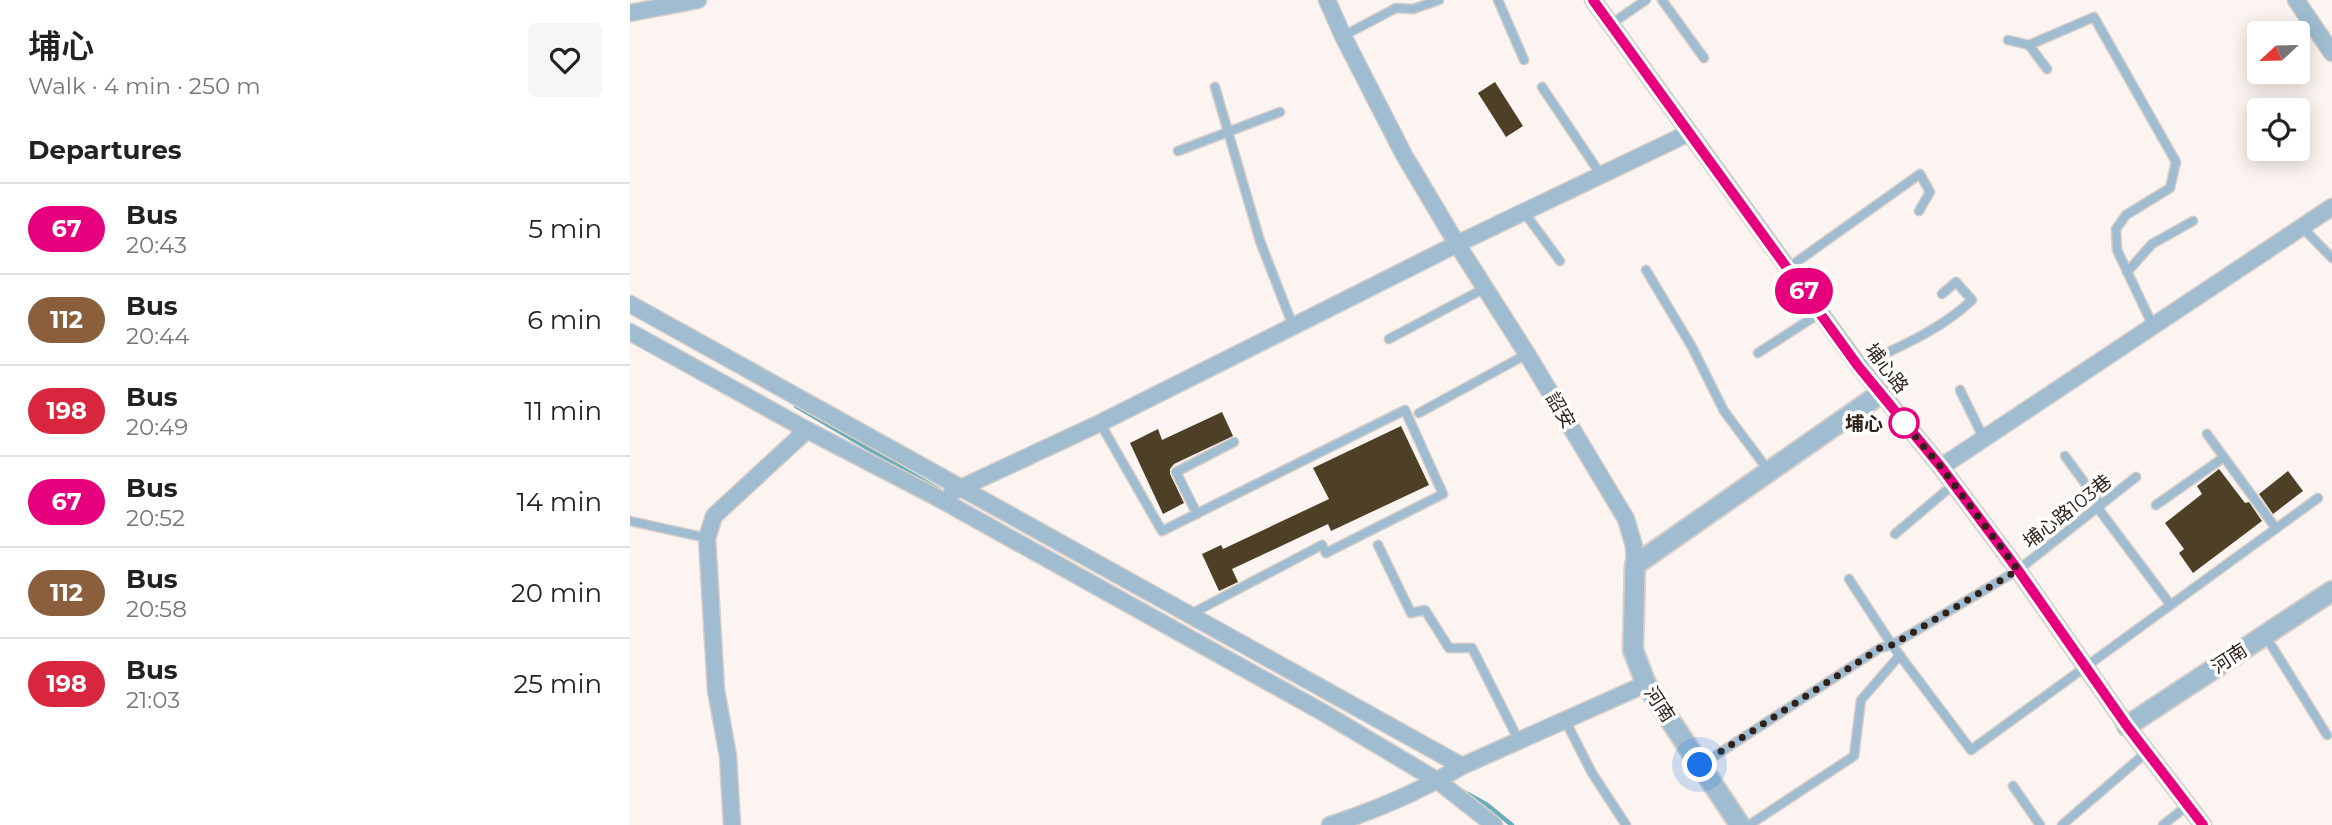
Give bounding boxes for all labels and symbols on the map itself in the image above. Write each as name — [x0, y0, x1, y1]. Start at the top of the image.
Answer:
north arrow — [2247, 21, 2310, 84]
line badge: 67 — [1772, 268, 1836, 314]
street label: 埔心路 — [1860, 339, 1913, 398]
street label: 詔安 — [1541, 388, 1580, 432]
marker: 埔心 — [1889, 408, 1919, 438]
place label: 埔心 — [1845, 412, 1883, 435]
street label: 埔心路103巷 — [2018, 470, 2116, 553]
street label: 河南 — [2207, 638, 2251, 678]
street label: 河南 — [1640, 682, 1680, 726]
your location — [1682, 747, 1717, 782]

